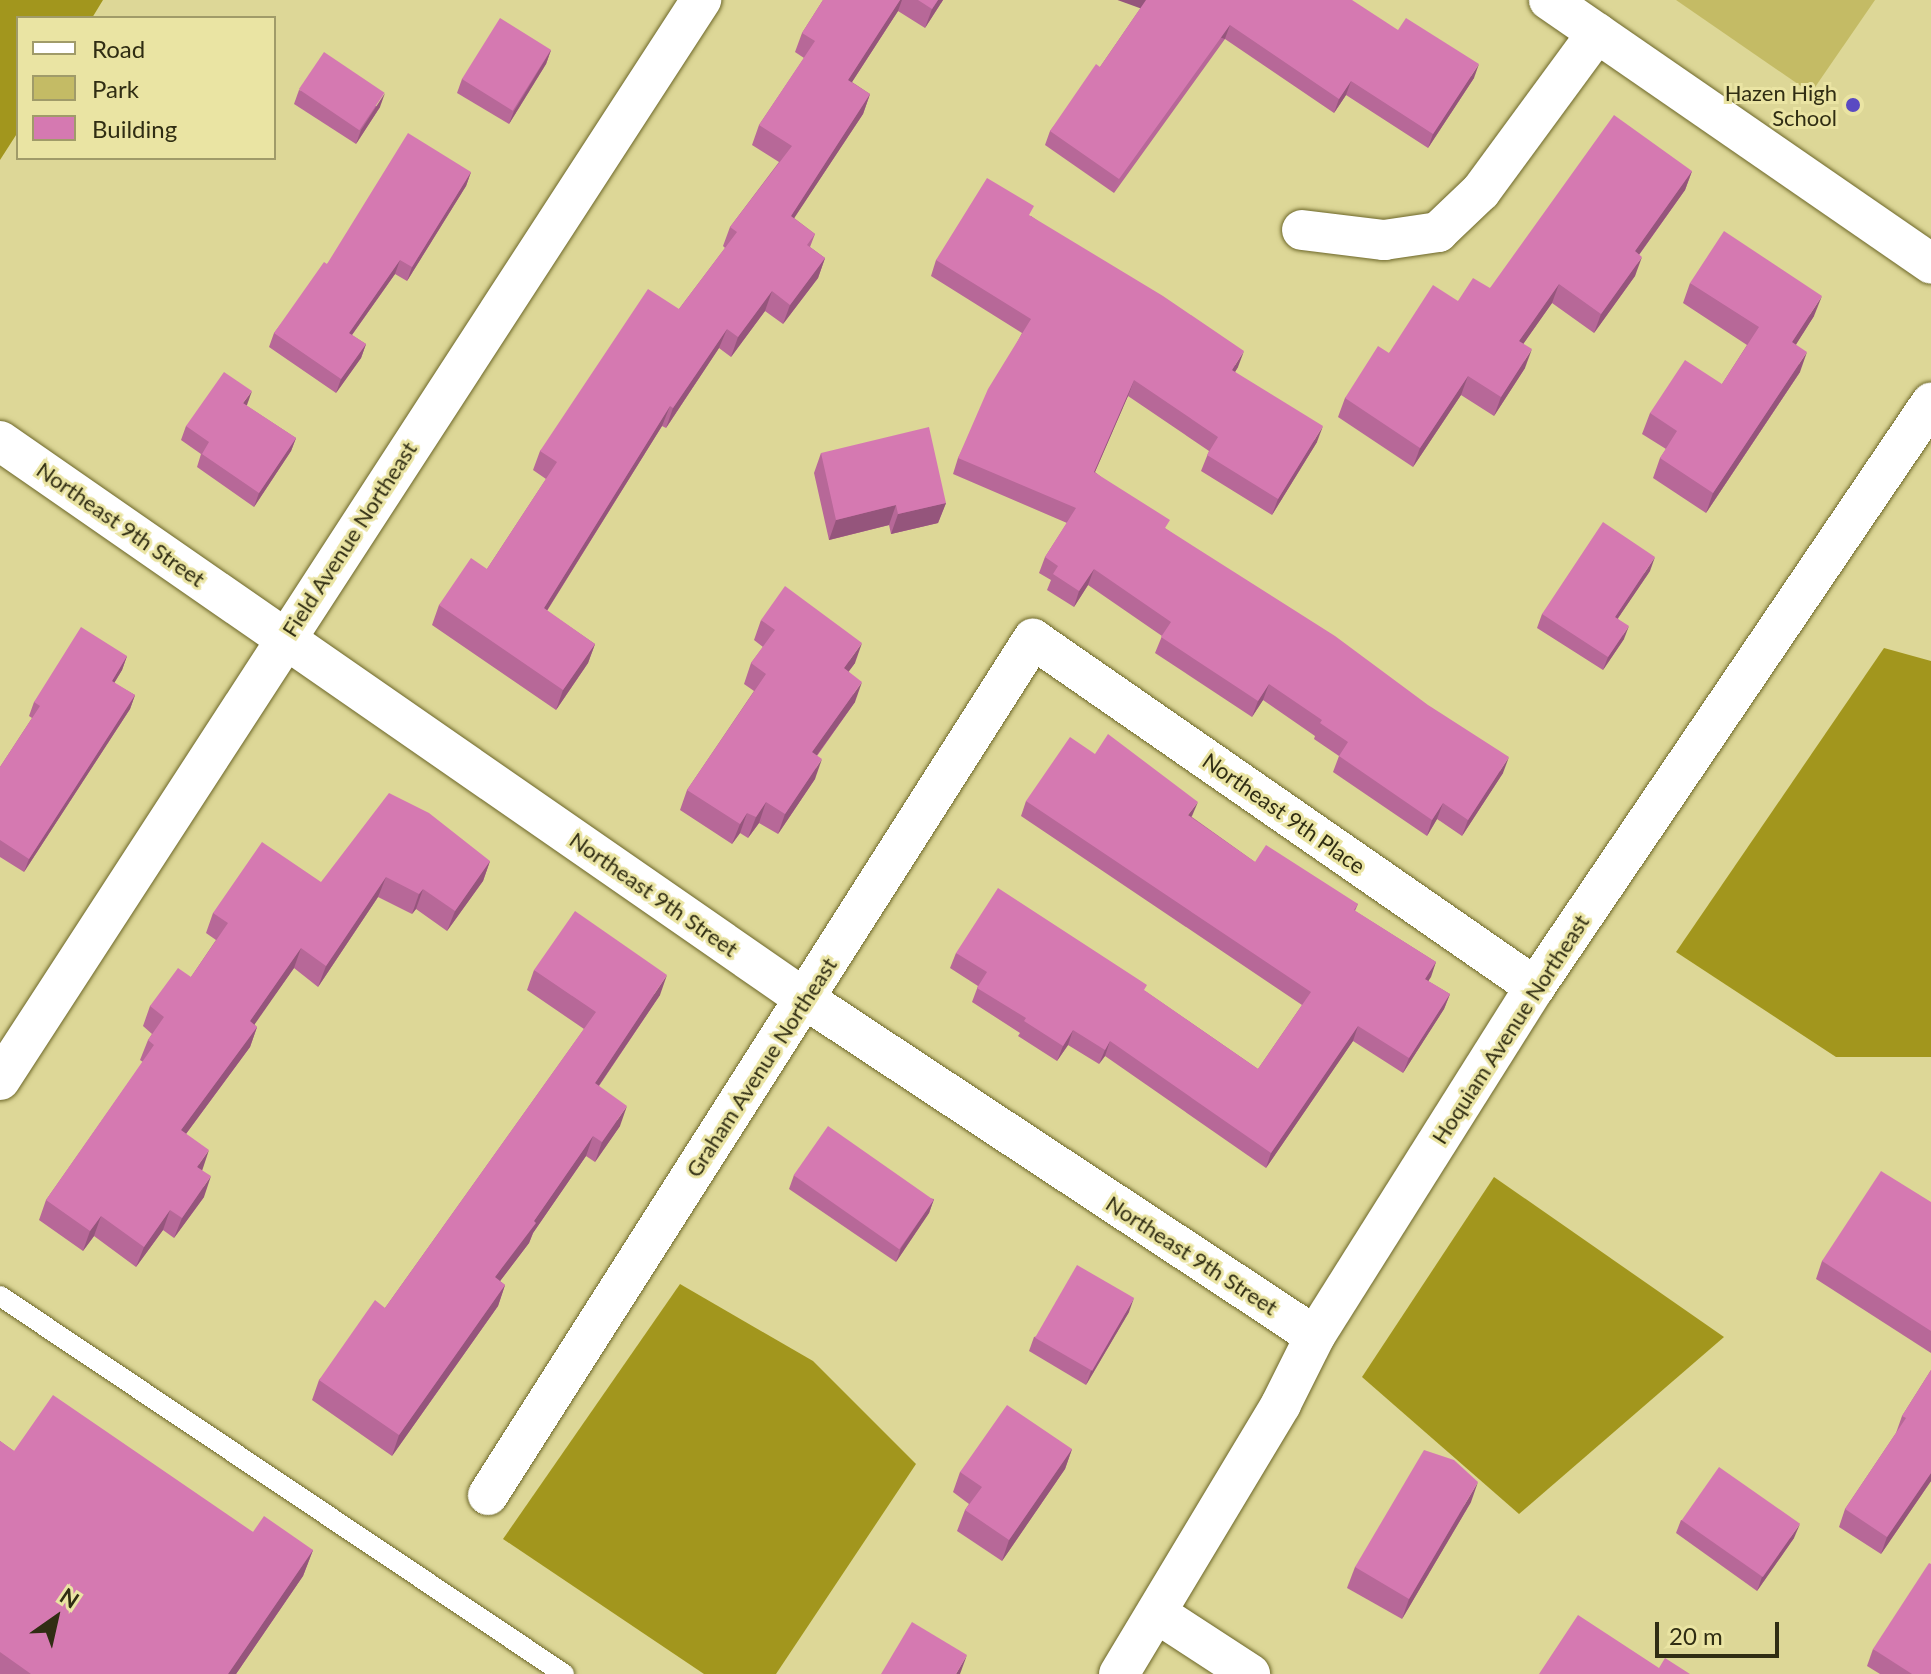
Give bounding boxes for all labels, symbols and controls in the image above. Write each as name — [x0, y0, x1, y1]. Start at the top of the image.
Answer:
legend — [16, 16, 276, 160]
text: Road — [92, 34, 145, 63]
text: Park — [92, 74, 139, 103]
place label: Hazen High School — [1725, 79, 1837, 130]
marker: Hazen High School — [1844, 96, 1862, 114]
text: Building — [92, 114, 177, 143]
street label: Field Avenue Northeast — [276, 436, 422, 642]
street label: Northeast 9th Street — [32, 456, 210, 592]
street label: Northeast 9th Place — [1198, 747, 1370, 879]
street label: Northeast 9th Street — [565, 826, 743, 962]
street label: Hoquiam Avenue Northeast — [1426, 909, 1594, 1149]
street label: Graham Avenue Northeast — [680, 952, 842, 1182]
street label: Northeast 9th Street — [1101, 1190, 1283, 1320]
north arrow — [16, 1578, 96, 1658]
text: N — [55, 1582, 84, 1614]
scale bar — [1659, 1606, 1783, 1656]
text: 20 m — [1669, 1621, 1723, 1650]

